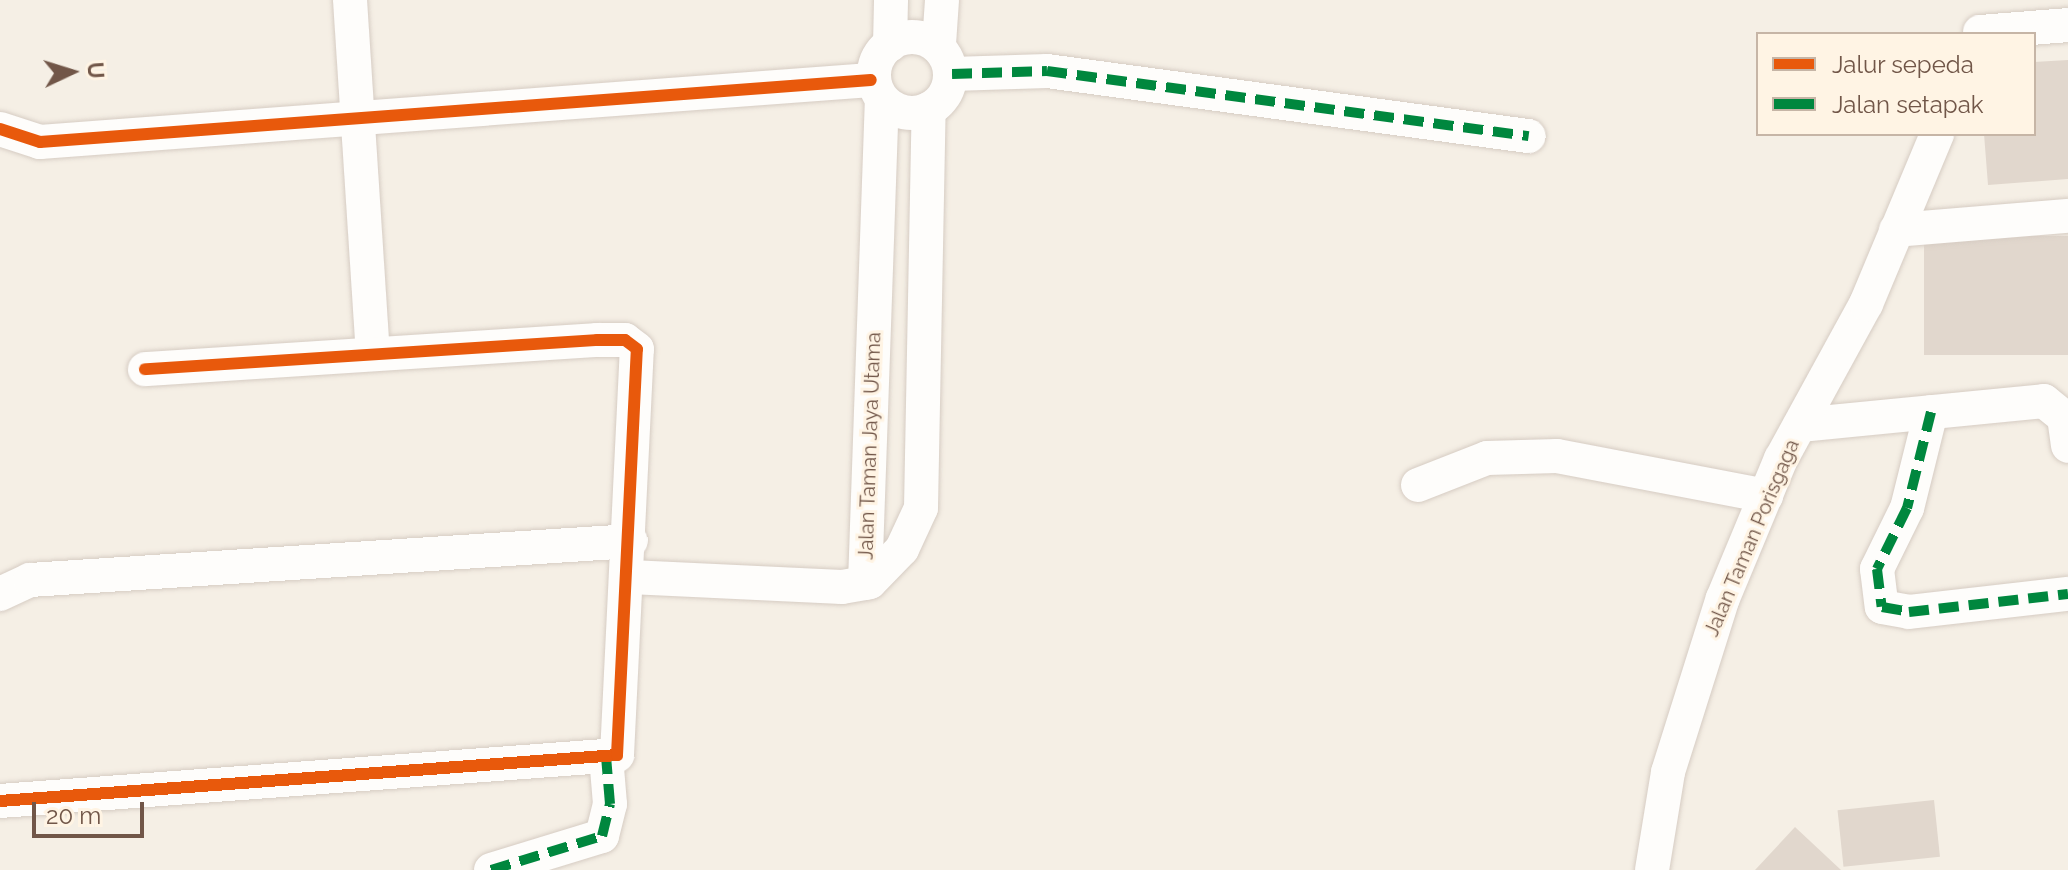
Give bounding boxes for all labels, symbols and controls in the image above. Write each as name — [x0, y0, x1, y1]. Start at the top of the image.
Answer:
north arrow — [32, 32, 112, 112]
legend — [1756, 32, 2036, 136]
text: Jalur sepeda — [1832, 50, 1974, 79]
text: U — [82, 61, 109, 79]
text: Jalan setapak — [1832, 90, 1983, 119]
street label: Jalan Taman Jaya Utama — [854, 331, 886, 561]
street label: Jalan Taman Porisgaga — [1699, 436, 1805, 640]
scale bar — [36, 786, 148, 836]
text: 20 m — [46, 801, 101, 830]

